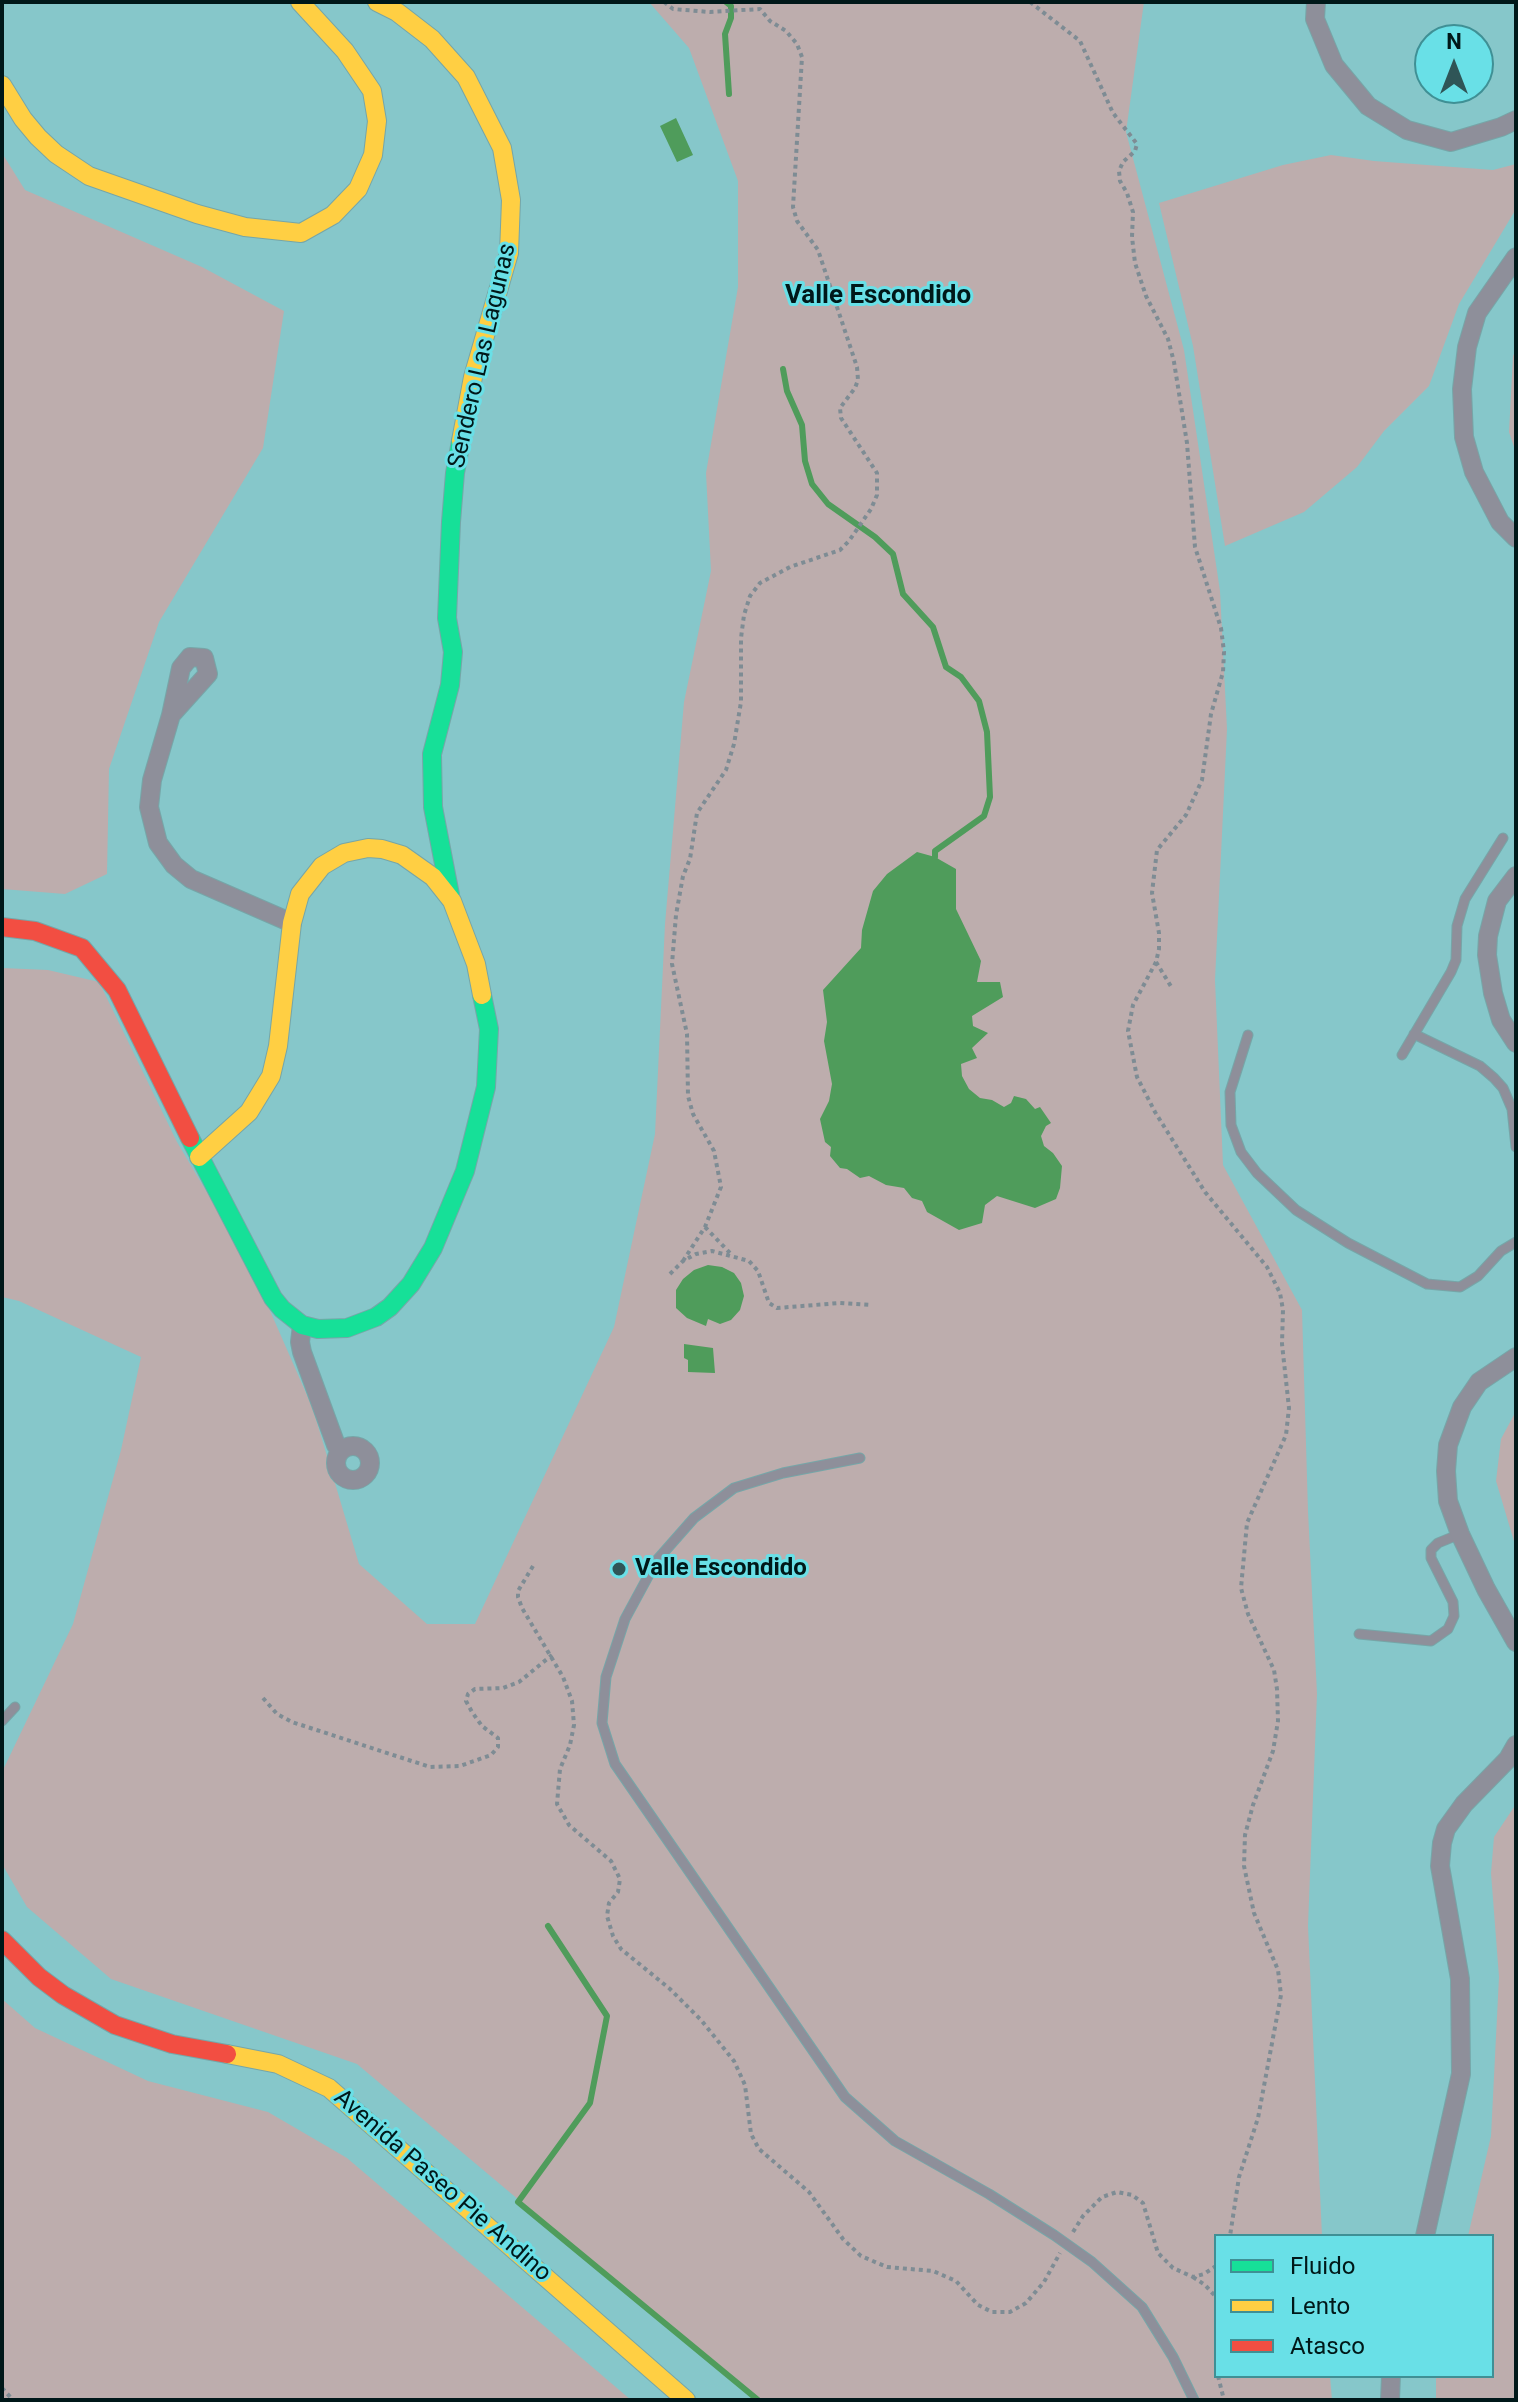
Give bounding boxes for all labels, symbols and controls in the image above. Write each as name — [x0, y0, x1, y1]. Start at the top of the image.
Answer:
north arrow — [1414, 24, 1494, 104]
text: N — [1446, 29, 1462, 54]
street label: Sendero Las Lagunas — [443, 241, 523, 471]
district label: Valle Escondido — [785, 280, 971, 312]
place label: Valle Escondido — [635, 1555, 807, 1583]
marker: Valle Escondido — [610, 1560, 628, 1578]
street label: Avenida Paseo Pie Andino — [327, 2084, 557, 2288]
legend — [1214, 2234, 1494, 2378]
text: Fluido — [1290, 2252, 1355, 2280]
text: Lento — [1290, 2292, 1350, 2320]
text: Atasco — [1290, 2332, 1365, 2360]

